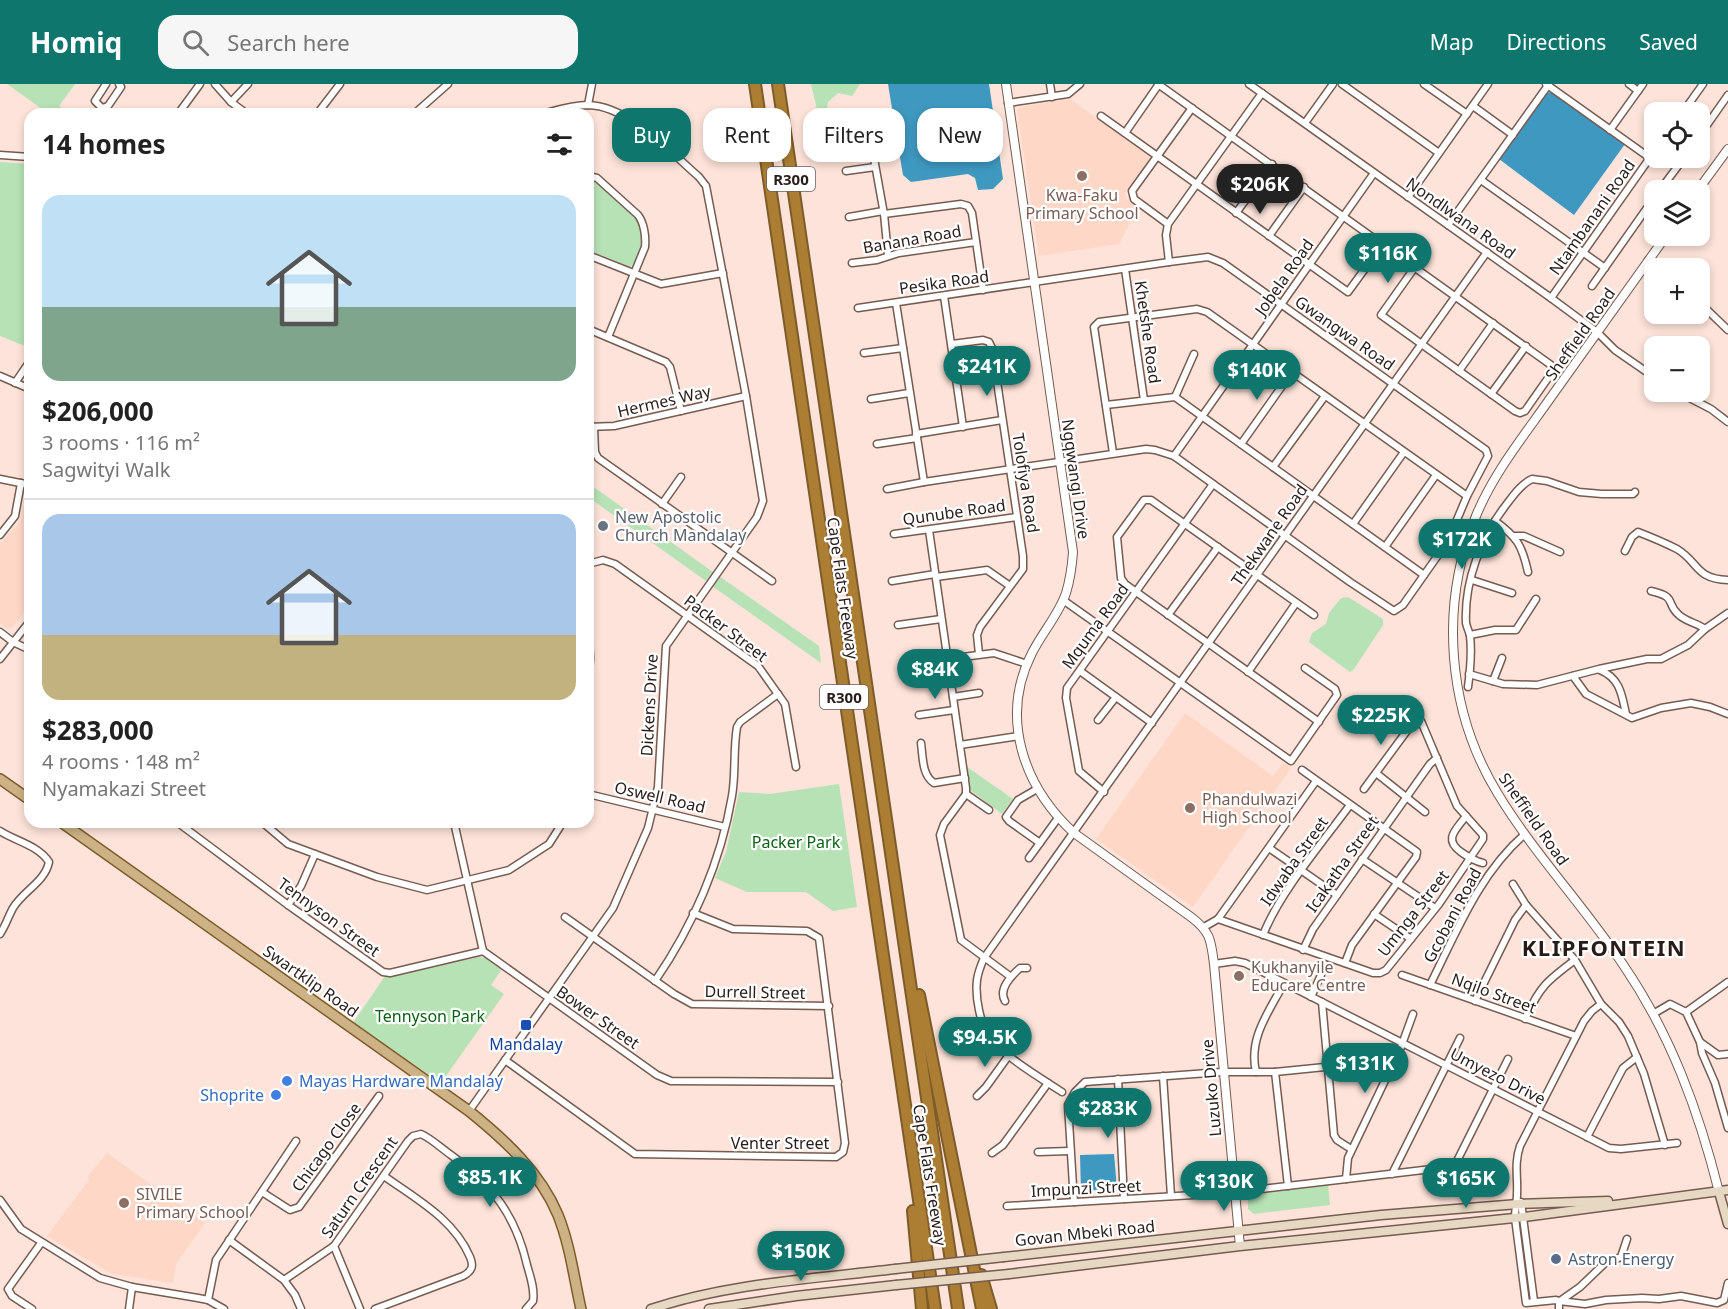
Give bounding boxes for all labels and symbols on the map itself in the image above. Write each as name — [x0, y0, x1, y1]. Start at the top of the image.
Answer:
street label: Ntambanani Road — [1544, 155, 1640, 279]
pin: $206K — [1218, 164, 1302, 215]
road number: R300 — [767, 167, 815, 191]
marker: Kwa-Faku Primary School — [1075, 169, 1089, 183]
street label: Nondlwana Road — [1402, 172, 1520, 264]
place label: Kwa-Faku Primary School — [1025, 184, 1139, 224]
street label: Banana Road — [861, 220, 963, 258]
pin: $116K — [1346, 233, 1430, 284]
street label: Jobela Road — [1248, 234, 1318, 321]
street label: Pesika Road — [898, 265, 990, 299]
street label: Khetshe Road — [1130, 279, 1166, 385]
street label: Sheffield Road — [1540, 283, 1620, 385]
street label: Gwangwa Road — [1291, 290, 1399, 376]
pin: $241K — [945, 346, 1029, 397]
pin: $140K — [1215, 350, 1299, 401]
street label: Hermes Way — [615, 379, 714, 422]
street label: Ngqwangi Drive — [1057, 418, 1095, 540]
street label: Tolofiya Road — [1007, 432, 1045, 534]
street label: Thekwane Road — [1226, 480, 1312, 590]
street label: Qunube Road — [901, 494, 1007, 530]
place label: New Apostolic Church Mandalay — [615, 506, 747, 546]
street label: Cape Flats Freeway — [822, 516, 864, 661]
marker: New Apostolic Church Mandalay — [596, 519, 610, 533]
pin: $172K — [1420, 519, 1504, 570]
street label: Mquma Road — [1056, 579, 1134, 673]
street label: Packer Street — [680, 589, 772, 667]
pin: $84K — [899, 649, 971, 700]
street label: Dickens Drive — [635, 653, 663, 757]
road number: R300 — [820, 685, 868, 709]
pin: $225K — [1339, 695, 1423, 746]
street label: Sheffield Road — [1494, 768, 1574, 870]
street label: Oswell Road — [612, 776, 708, 818]
place label: Phandulwazi High School — [1202, 788, 1298, 828]
marker: Phandulwazi High School — [1183, 801, 1197, 815]
street label: Icakatha Street — [1301, 811, 1384, 917]
street label: Idwaba Street — [1255, 812, 1333, 910]
park label: Packer Park — [752, 831, 841, 853]
street label: Gcobani Road — [1418, 864, 1486, 966]
street label: Umnga Street — [1372, 865, 1454, 961]
street label: Tennyson Street — [274, 873, 385, 962]
district label: KLIPFONTEIN — [1522, 932, 1686, 962]
street label: Swartklip Road — [259, 940, 363, 1022]
place label: Kukhanyile Educare Centre — [1251, 956, 1366, 996]
street label: Nqilo Street — [1449, 967, 1540, 1019]
marker: Kukhanyile Educare Centre — [1232, 969, 1246, 983]
street label: Bower Street — [552, 980, 644, 1054]
street label: Durrell Street — [705, 980, 806, 1004]
park label: Tennyson Park — [375, 1005, 485, 1027]
pin: $94.5K — [936, 1017, 1034, 1068]
marker: Mandalay — [519, 1018, 533, 1032]
place label: Mandalay — [489, 1033, 564, 1055]
street label: Luzuko Drive — [1196, 1038, 1226, 1138]
street label: Umyezo Drive — [1446, 1042, 1550, 1110]
pin: $131K — [1323, 1043, 1407, 1094]
place label: Mayas Hardware Mandalay — [299, 1070, 504, 1092]
marker: Mayas Hardware Mandalay — [280, 1074, 294, 1088]
place label: Shoprite — [200, 1084, 264, 1106]
marker: Shoprite — [269, 1088, 283, 1102]
pin: $283K — [1066, 1088, 1150, 1139]
street label: Chicago Close — [286, 1098, 366, 1196]
street label: Cape Flats Freeway — [908, 1103, 952, 1248]
street label: Saturn Crescent — [316, 1132, 402, 1242]
street label: Venter Street — [731, 1132, 829, 1154]
pin: $85.1K — [441, 1157, 539, 1208]
pin: $165K — [1424, 1158, 1508, 1209]
pin: $130K — [1182, 1161, 1266, 1212]
street label: Impunzi Street — [1030, 1174, 1142, 1202]
place label: SIVILE Primary School — [136, 1183, 249, 1223]
marker: SIVILE Primary School — [117, 1196, 131, 1210]
street label: Govan Mbeki Road — [1014, 1215, 1156, 1251]
pin: $150K — [759, 1231, 843, 1282]
place label: Astron Energy — [1568, 1248, 1675, 1270]
marker: Astron Energy — [1549, 1252, 1563, 1266]

